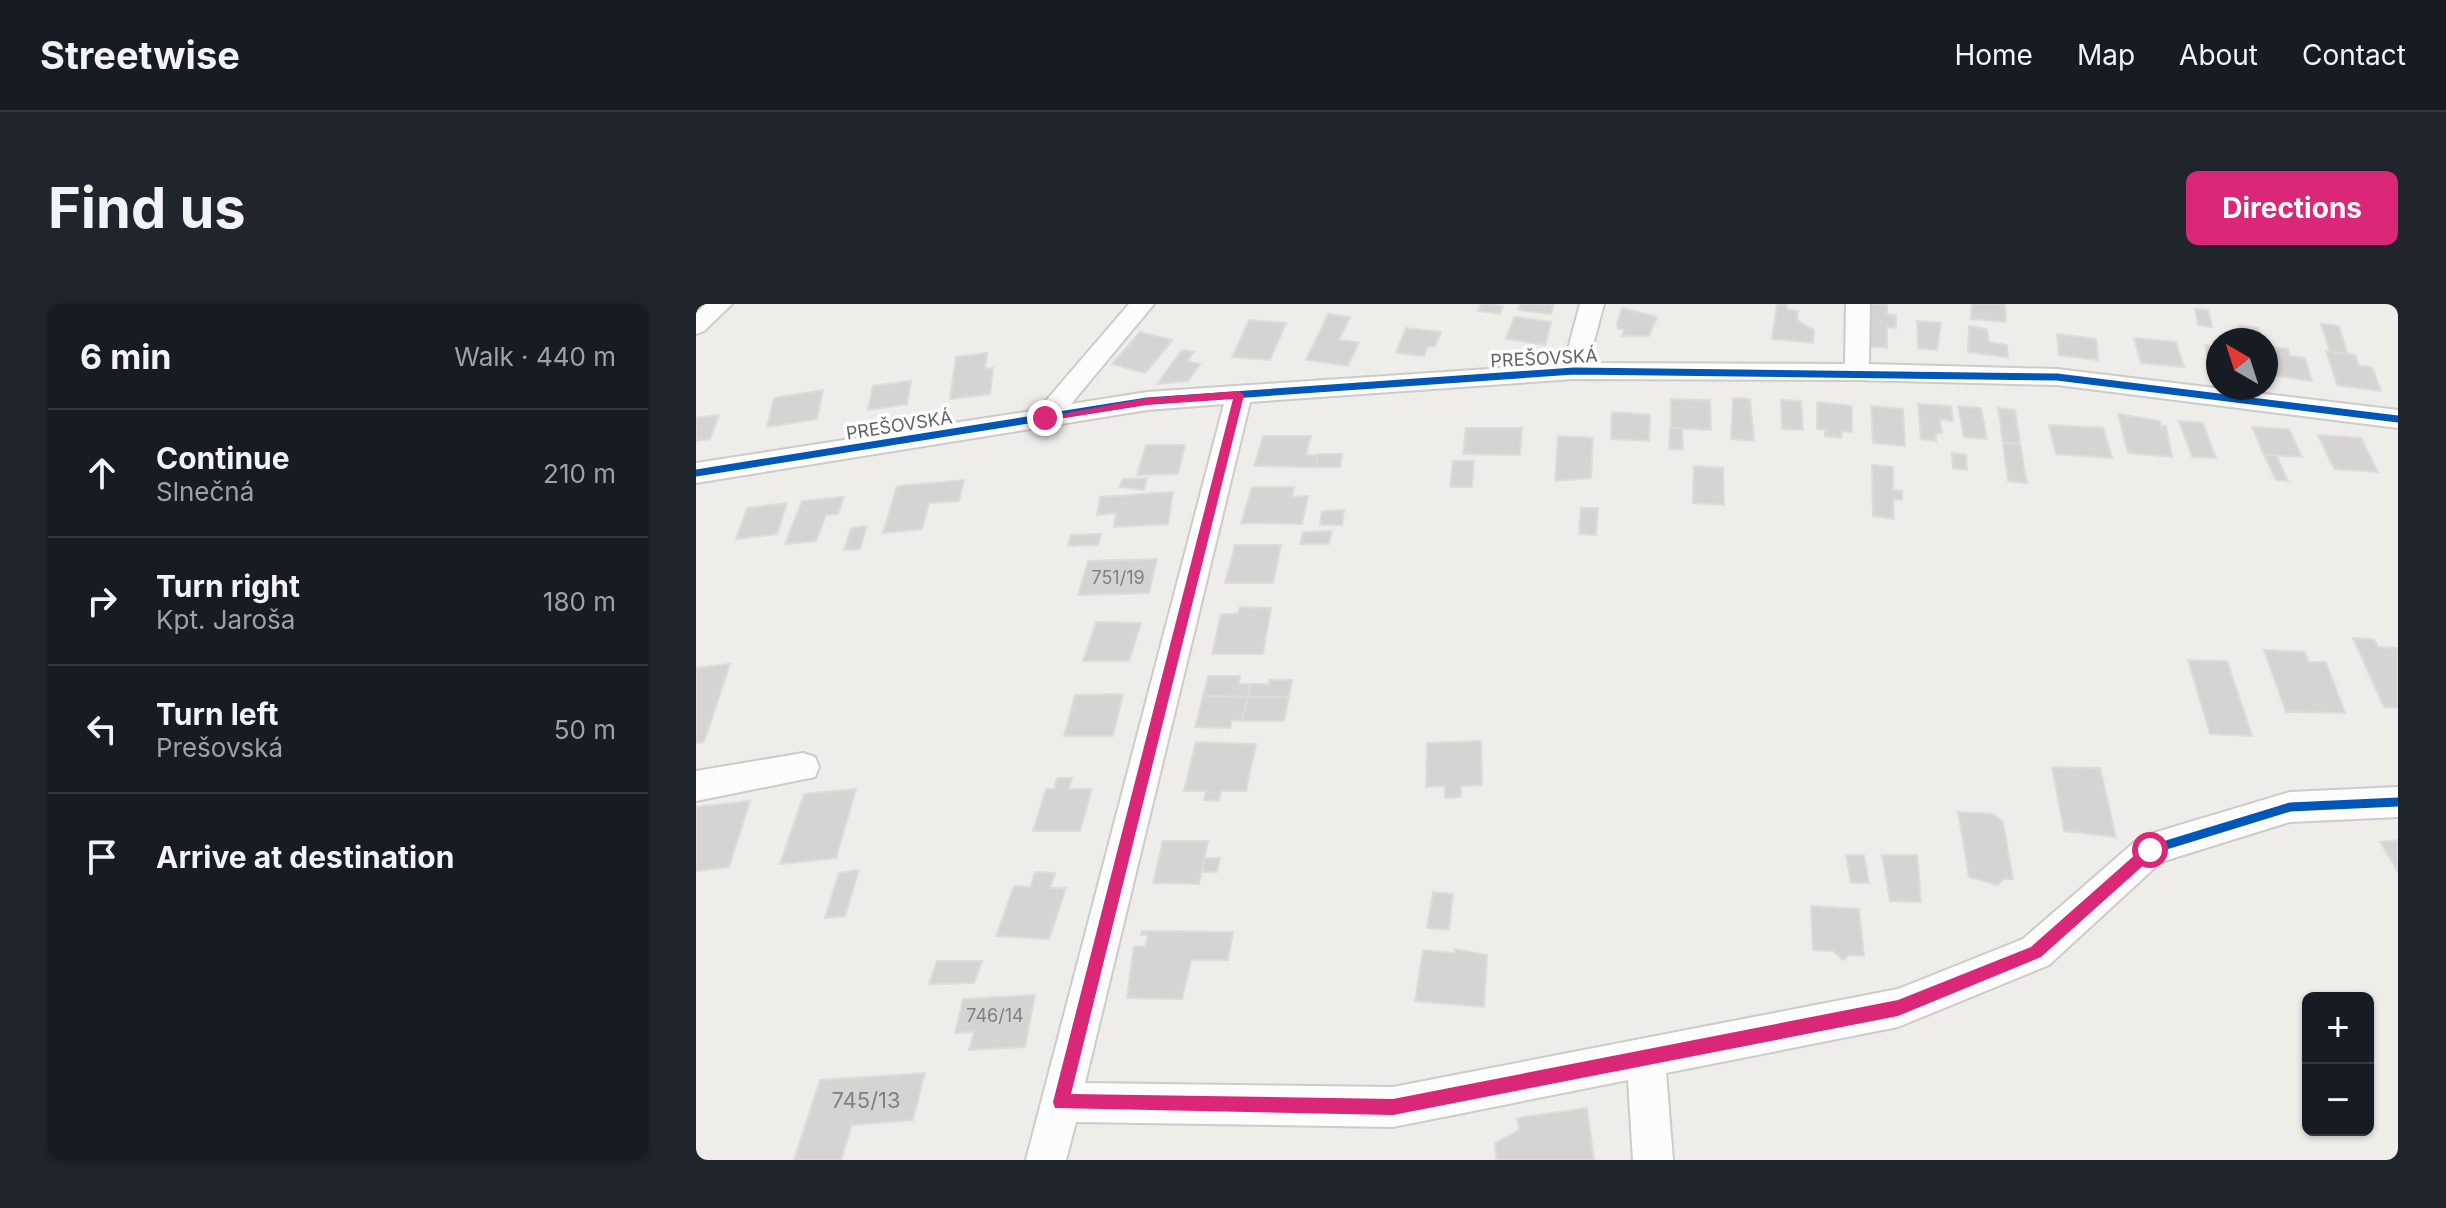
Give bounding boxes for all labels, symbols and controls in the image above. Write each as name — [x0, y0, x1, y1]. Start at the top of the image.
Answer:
text: Streetwise — [40, 32, 240, 78]
text: Home — [1954, 38, 2033, 72]
text: Map — [2077, 38, 2135, 72]
text: About — [2179, 38, 2258, 72]
text: Contact — [2302, 38, 2406, 72]
button: Directions — [2186, 171, 2398, 245]
text: Find us — [48, 174, 246, 242]
north arrow — [2206, 328, 2278, 400]
text: 6 min — [80, 336, 172, 377]
text: Walk · 440 m — [454, 341, 616, 372]
street label: PREŠOVSKÁ — [1490, 344, 1598, 371]
route end — [1027, 400, 1063, 436]
street label: PREŠOVSKÁ — [844, 405, 954, 444]
text: Continue — [156, 440, 290, 476]
icon: ahead — [80, 451, 124, 495]
text: 210 m — [543, 458, 616, 489]
text: Slnečná — [156, 476, 254, 507]
house number: 751/19 — [1091, 567, 1145, 588]
text: Turn right — [156, 568, 300, 604]
icon: right — [80, 579, 124, 623]
text: 180 m — [543, 586, 616, 617]
text: Kpt. Jaroša — [156, 604, 295, 635]
text: Turn left — [156, 696, 278, 732]
icon: left — [80, 707, 124, 751]
text: 50 m — [554, 714, 616, 745]
text: Prešovská — [156, 732, 283, 763]
route start — [2132, 832, 2168, 868]
icon: arrive — [80, 835, 124, 879]
text: Arrive at destination — [156, 839, 454, 875]
map controls — [2302, 992, 2374, 1136]
button: + — [2302, 992, 2374, 1064]
house number: 746/14 — [966, 1005, 1024, 1026]
button: − — [2302, 1064, 2374, 1136]
house number: 745/13 — [831, 1087, 901, 1113]

